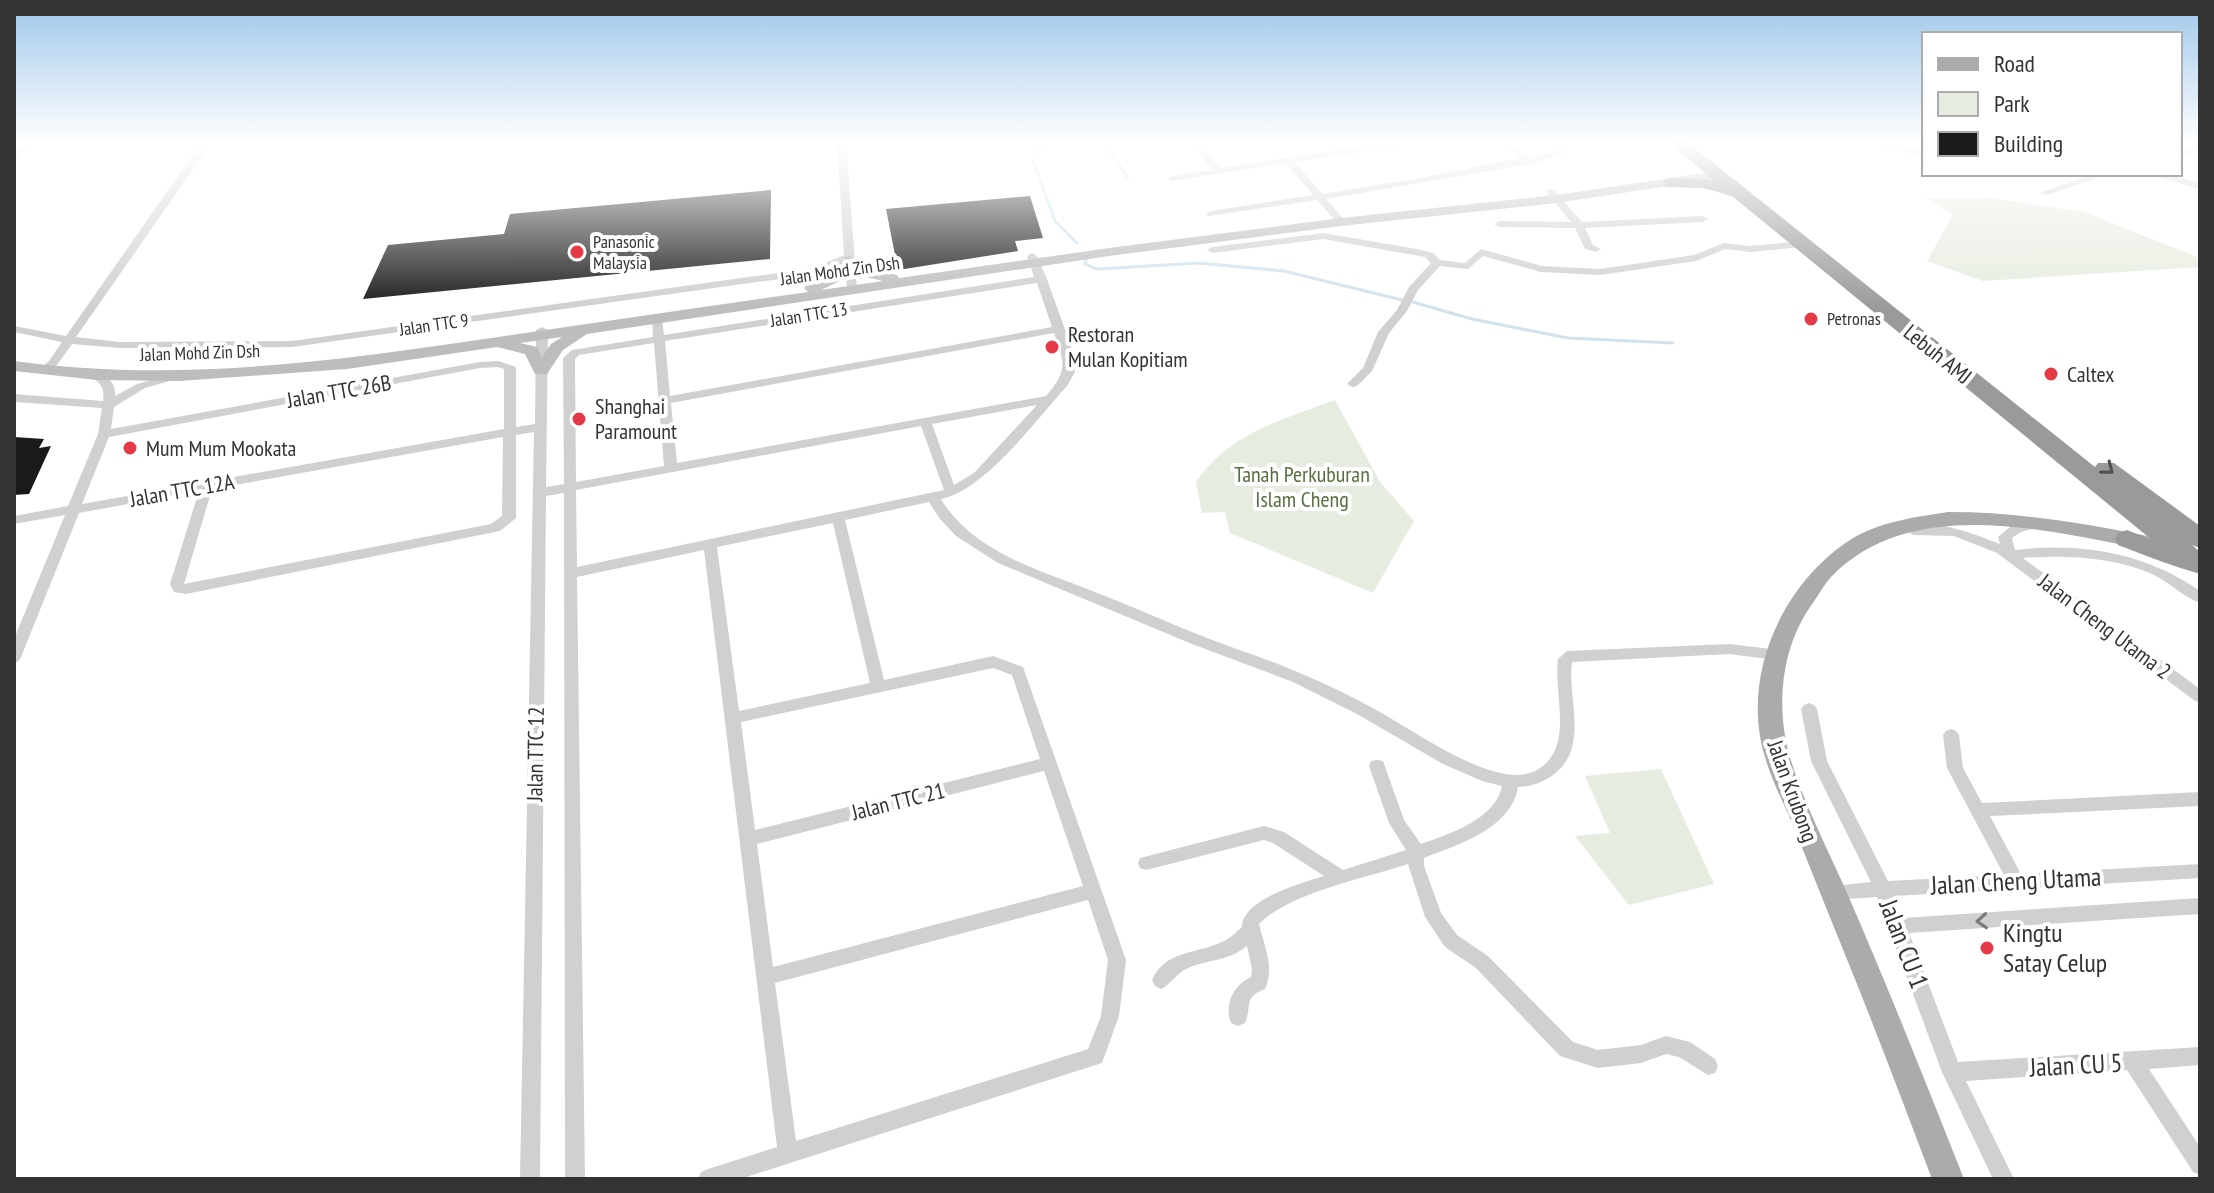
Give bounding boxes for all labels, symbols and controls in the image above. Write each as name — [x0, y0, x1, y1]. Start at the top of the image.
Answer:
legend — [1922, 32, 2182, 176]
text: Road — [1994, 48, 2035, 79]
text: Park — [1994, 88, 2030, 119]
text: Building — [1994, 128, 2063, 159]
place label: Panasonic Malaysia — [593, 230, 656, 274]
marker: Panasonic Malaysia — [568, 243, 586, 261]
street label: Jalan Mohd Zin Dsh — [778, 251, 901, 290]
street label: Jalan TTC 13 — [768, 297, 849, 332]
place label: Petronas — [1827, 307, 1881, 330]
street label: Jalan TTC 9 — [397, 308, 470, 341]
marker: Petronas — [1802, 310, 1820, 328]
street label: Lebuh AMJ — [1898, 318, 1978, 390]
place label: Restoran Mulan Kopitiam — [1068, 320, 1188, 373]
marker: Restoran Mulan Kopitiam — [1043, 338, 1061, 356]
street label: Jalan Mohd Zin Dsh — [139, 339, 260, 366]
place label: Caltex — [2067, 360, 2114, 388]
marker: Caltex — [2042, 365, 2060, 383]
street label: Jalan TTC 26B — [284, 368, 393, 414]
place label: Shanghai Paramount — [595, 392, 677, 445]
marker: Shanghai Paramount — [570, 410, 588, 428]
place label: Mum Mum Mookata — [146, 434, 296, 462]
marker: Mum Mum Mookata — [121, 439, 139, 457]
park label: Tanah Perkuburan Islam Cheng — [1234, 460, 1370, 513]
one-way arrow — [2099, 460, 2114, 474]
street label: Jalan TTC 12A — [127, 467, 237, 513]
street label: Jalan Cheng Utama 2 — [2032, 566, 2177, 685]
street label: Jalan TTC 12 — [520, 706, 550, 803]
street label: Jalan Krubong — [1761, 735, 1824, 846]
street label: Jalan TTC 21 — [848, 776, 947, 826]
street label: Jalan Cheng Utama — [1929, 860, 2102, 901]
street label: Jalan CU 1 — [1872, 894, 1936, 993]
one-way arrow — [1976, 912, 1989, 929]
place label: Kingtu Satay Celup — [2003, 916, 2107, 979]
marker: Kingtu Satay Celup — [1978, 939, 1996, 957]
street label: Jalan CU 5 — [2028, 1046, 2123, 1083]

